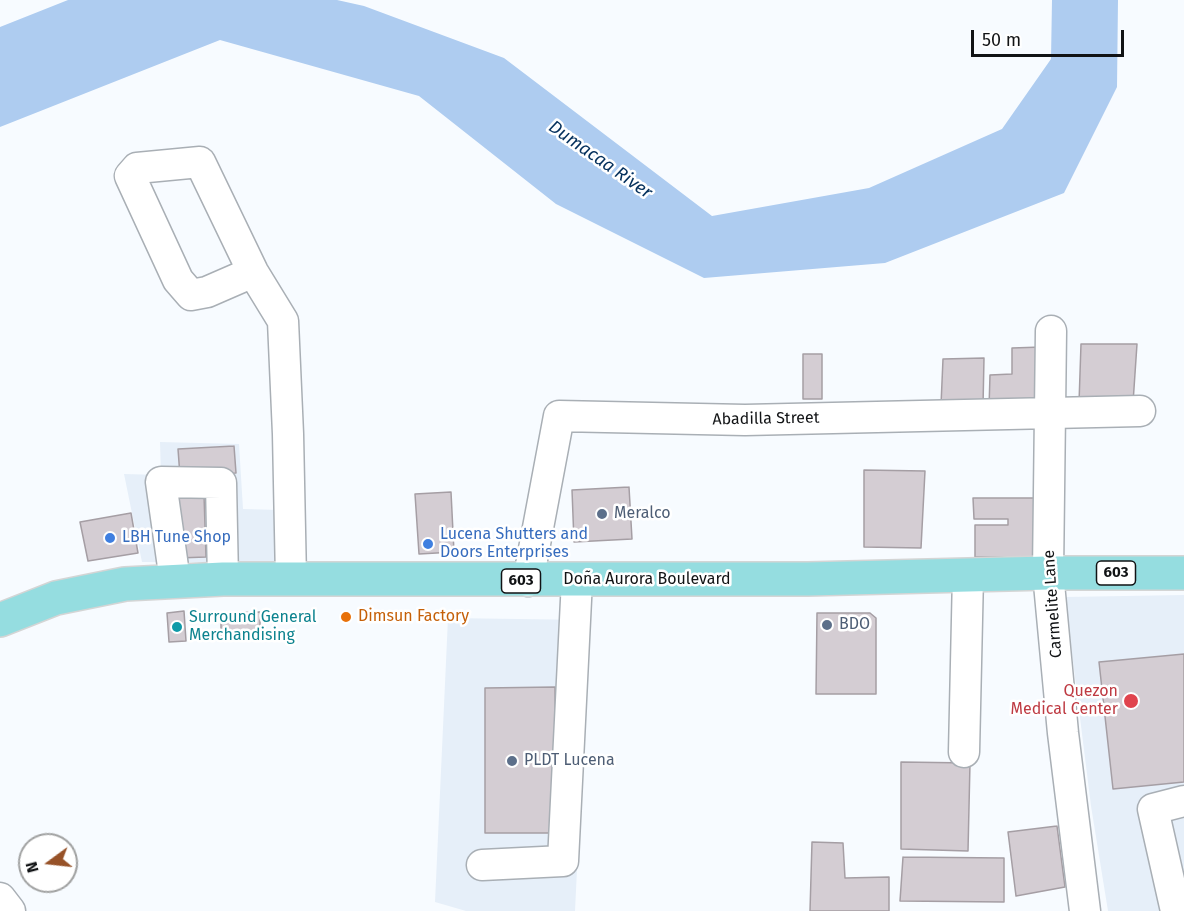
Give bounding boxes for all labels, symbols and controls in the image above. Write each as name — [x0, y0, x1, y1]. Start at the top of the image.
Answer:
scale bar — [974, 18, 1127, 56]
text: 50 m — [982, 29, 1021, 51]
water label: Dumacaa River — [544, 116, 656, 204]
street label: Abadilla Street — [712, 408, 820, 430]
place label: Meralco — [614, 504, 671, 524]
marker: Meralco — [595, 507, 609, 521]
place label: Lucena Shutters and Doors Enterprises — [440, 525, 588, 563]
place label: LBH Tune Shop — [122, 528, 231, 548]
marker: LBH Tune Shop — [103, 531, 117, 545]
marker: Lucena Shutters and Doors Enterprises — [421, 537, 435, 551]
street label: Carmelite Lane — [1040, 549, 1066, 659]
road number: 603 — [1096, 561, 1136, 585]
road number: 603 — [502, 569, 540, 593]
street label: Doña Aurora Boulevard — [563, 570, 731, 590]
place label: Dimsun Factory — [358, 607, 469, 627]
place label: Surround General Merchandising — [189, 608, 317, 646]
marker: Dimsun Factory — [339, 610, 353, 624]
place label: BDO — [839, 615, 870, 635]
marker: BDO — [820, 618, 834, 632]
marker: Surround General Merchandising — [170, 620, 184, 634]
place label: Quezon Medical Center — [1011, 682, 1118, 720]
marker: Quezon Medical Center — [1122, 692, 1140, 710]
place label: PLDT Lucena — [524, 751, 615, 771]
marker: PLDT Lucena — [505, 754, 519, 768]
north arrow — [18, 833, 78, 893]
text: N — [22, 860, 43, 875]

